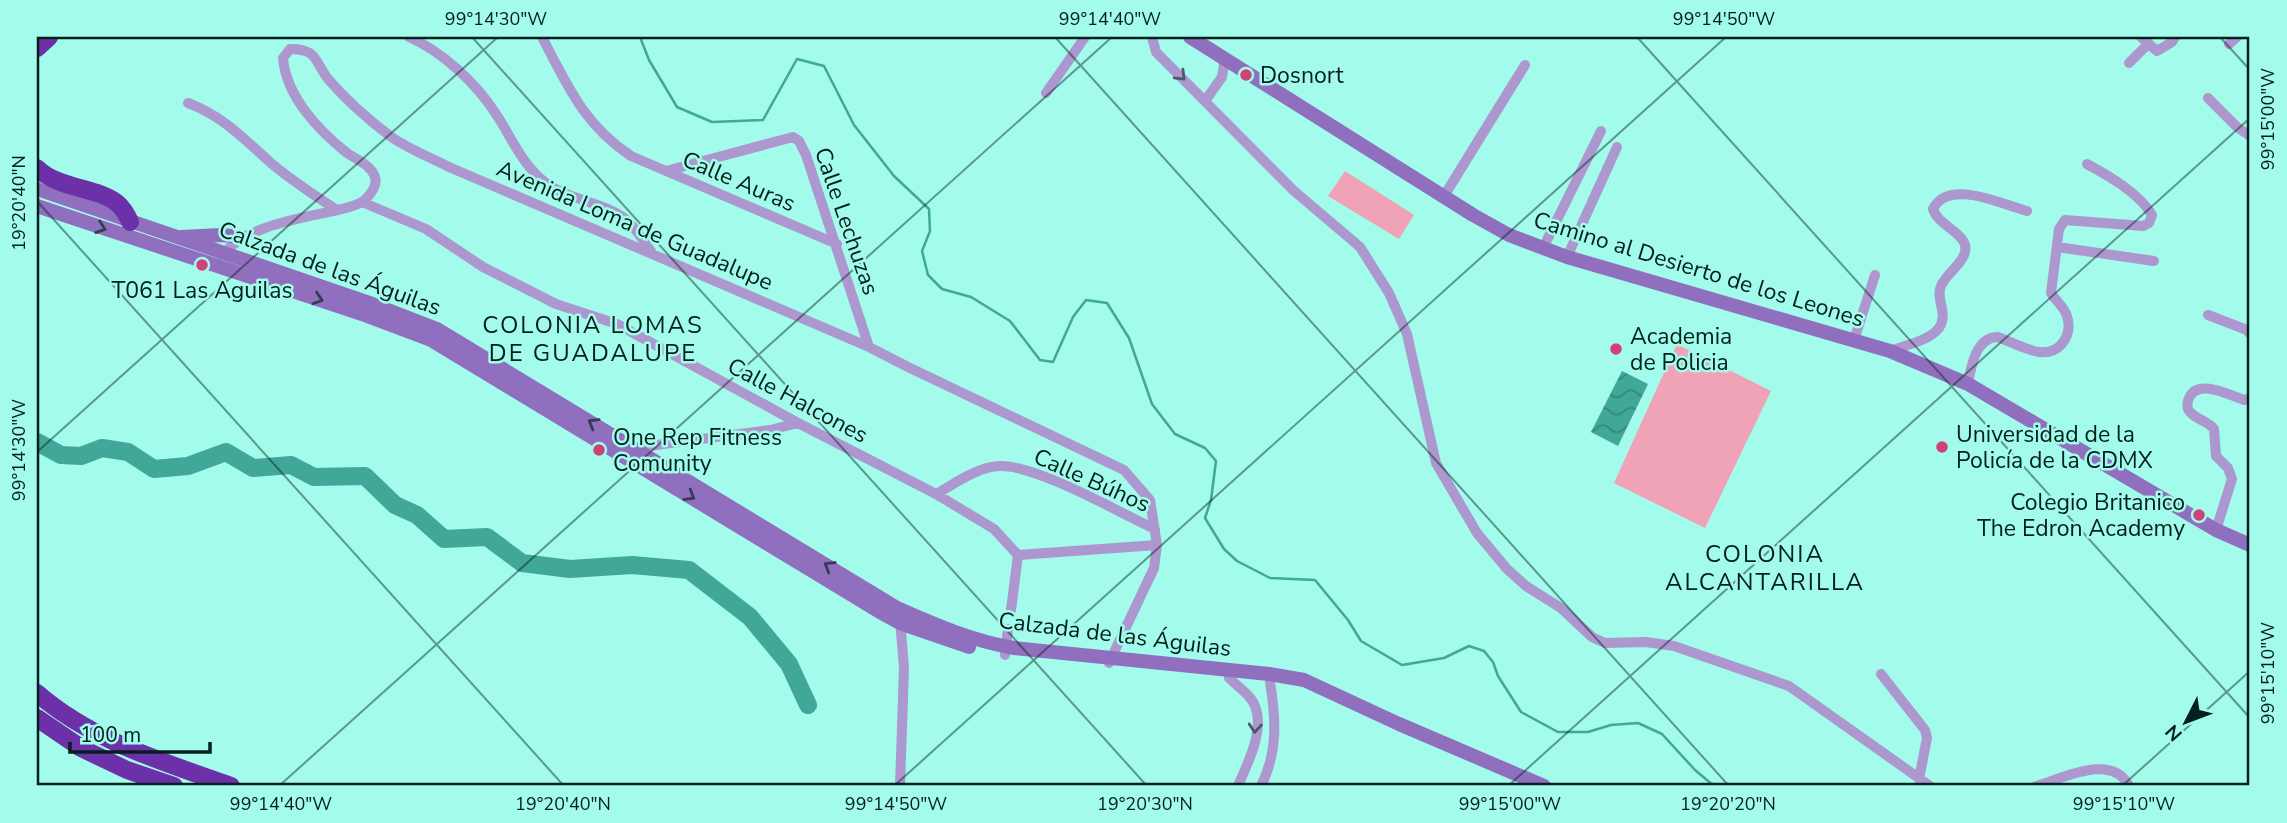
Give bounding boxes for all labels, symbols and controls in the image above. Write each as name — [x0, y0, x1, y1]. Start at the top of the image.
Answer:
text: 99°14'30"W — [445, 7, 547, 31]
text: 99°14'40"W — [1059, 7, 1161, 31]
text: 99°14'50"W — [1673, 7, 1775, 31]
place label: Dosnort — [1260, 60, 1345, 91]
marker: Dosnort — [1238, 67, 1254, 83]
one-way arrow — [1172, 68, 1185, 81]
text: 99°15'00"W — [2256, 68, 2280, 170]
street label: Calle Lechuzas — [807, 143, 886, 299]
street label: Calle Auras — [678, 144, 800, 219]
street label: Avenida Loma de Guadalupe — [492, 153, 778, 298]
text: 19°20'40"N — [7, 155, 31, 251]
street label: Camino al Desierto de los Leones — [1530, 204, 1868, 335]
street label: Calzada de las Águilas — [214, 214, 445, 323]
one-way arrow — [95, 220, 107, 234]
marker: T061 Las Aguilas — [194, 257, 210, 273]
place label: T061 Las Aguilas — [111, 275, 293, 306]
one-way arrow — [311, 291, 323, 305]
district label: COLONIA LOMAS DE GUADALUPE — [482, 309, 704, 369]
place label: Academia de Policia — [1630, 321, 1732, 378]
marker: Academia de Policia — [1608, 341, 1624, 357]
street label: Calle Halcones — [722, 350, 873, 450]
text: 99°14'30"W — [7, 399, 31, 501]
one-way arrow — [588, 418, 601, 431]
place label: Universidad de la Policía de la CDMX — [1956, 419, 2153, 476]
place label: One Rep Fitness Comunity — [613, 422, 782, 479]
marker: Universidad de la Policía de la CDMX — [1934, 439, 1950, 455]
street label: Calle Búhos — [1029, 441, 1155, 520]
marker: One Rep Fitness Comunity — [591, 442, 607, 458]
place label: Colegio Britanico The Edron Academy — [1977, 487, 2185, 544]
one-way arrow — [683, 488, 696, 501]
marker: Colegio Britanico The Edron Academy — [2191, 507, 2207, 523]
district label: COLONIA ALCANTARILLA — [1665, 538, 1865, 598]
one-way arrow — [824, 562, 837, 575]
street label: Calzada de las Águilas — [997, 605, 1233, 664]
text: 99°15'10"W — [2256, 622, 2280, 724]
north arrow — [2150, 686, 2220, 756]
scale bar — [70, 711, 210, 755]
text: N — [2160, 719, 2189, 747]
text: 100 m — [80, 721, 141, 749]
one-way arrow — [1248, 723, 1263, 734]
text: 99°14'40"W — [230, 792, 332, 816]
text: 19°20'40"N — [515, 792, 611, 816]
text: 99°14'50"W — [845, 792, 947, 816]
text: 19°20'30"N — [1097, 792, 1193, 816]
text: 99°15'00"W — [1459, 792, 1561, 816]
text: 19°20'20"N — [1680, 792, 1776, 816]
text: 99°15'10"W — [2073, 792, 2175, 816]

